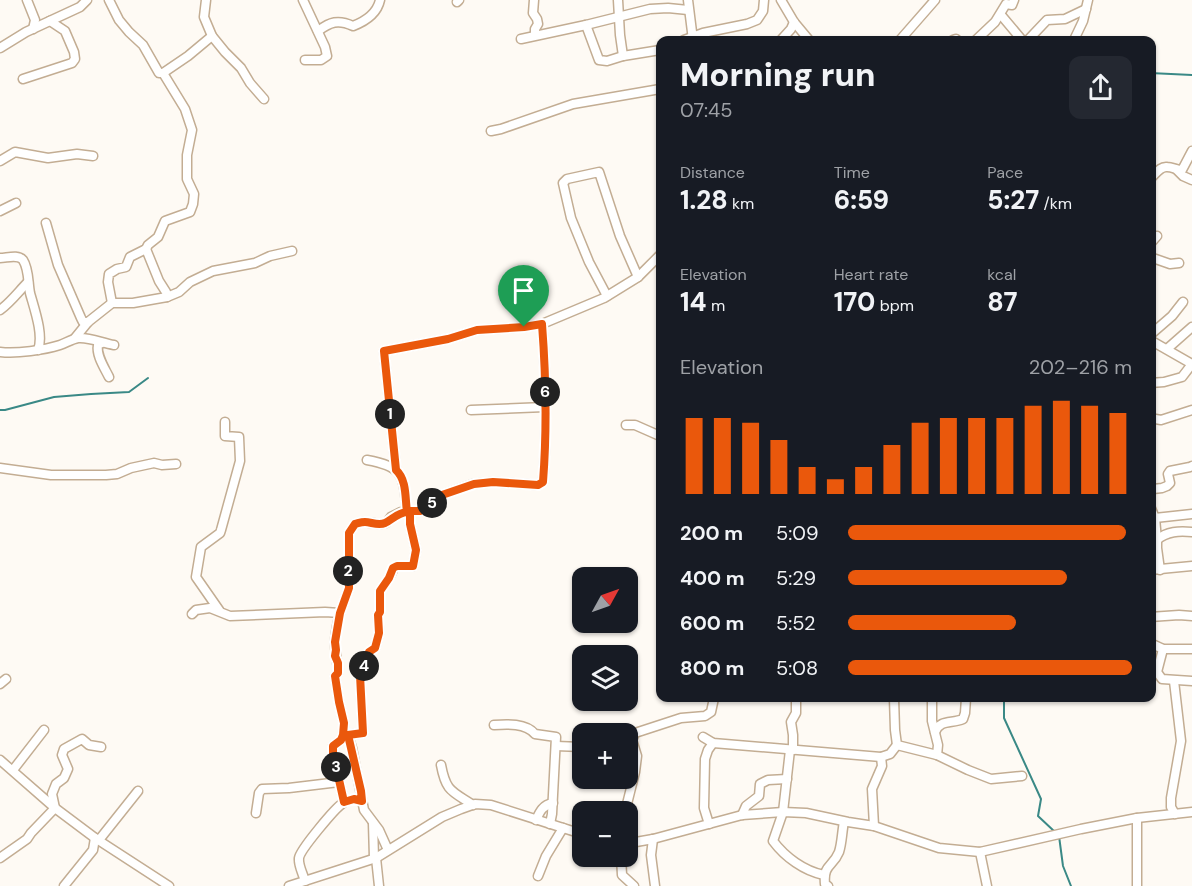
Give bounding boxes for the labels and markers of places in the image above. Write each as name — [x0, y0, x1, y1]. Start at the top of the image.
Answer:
pin — [498, 265, 549, 327]
pin: 6 — [530, 377, 560, 407]
pin: 1 — [375, 399, 405, 429]
pin: 5 — [417, 488, 447, 518]
pin: 2 — [333, 556, 363, 586]
pin: 4 — [349, 651, 379, 681]
pin: 3 — [321, 752, 351, 782]

